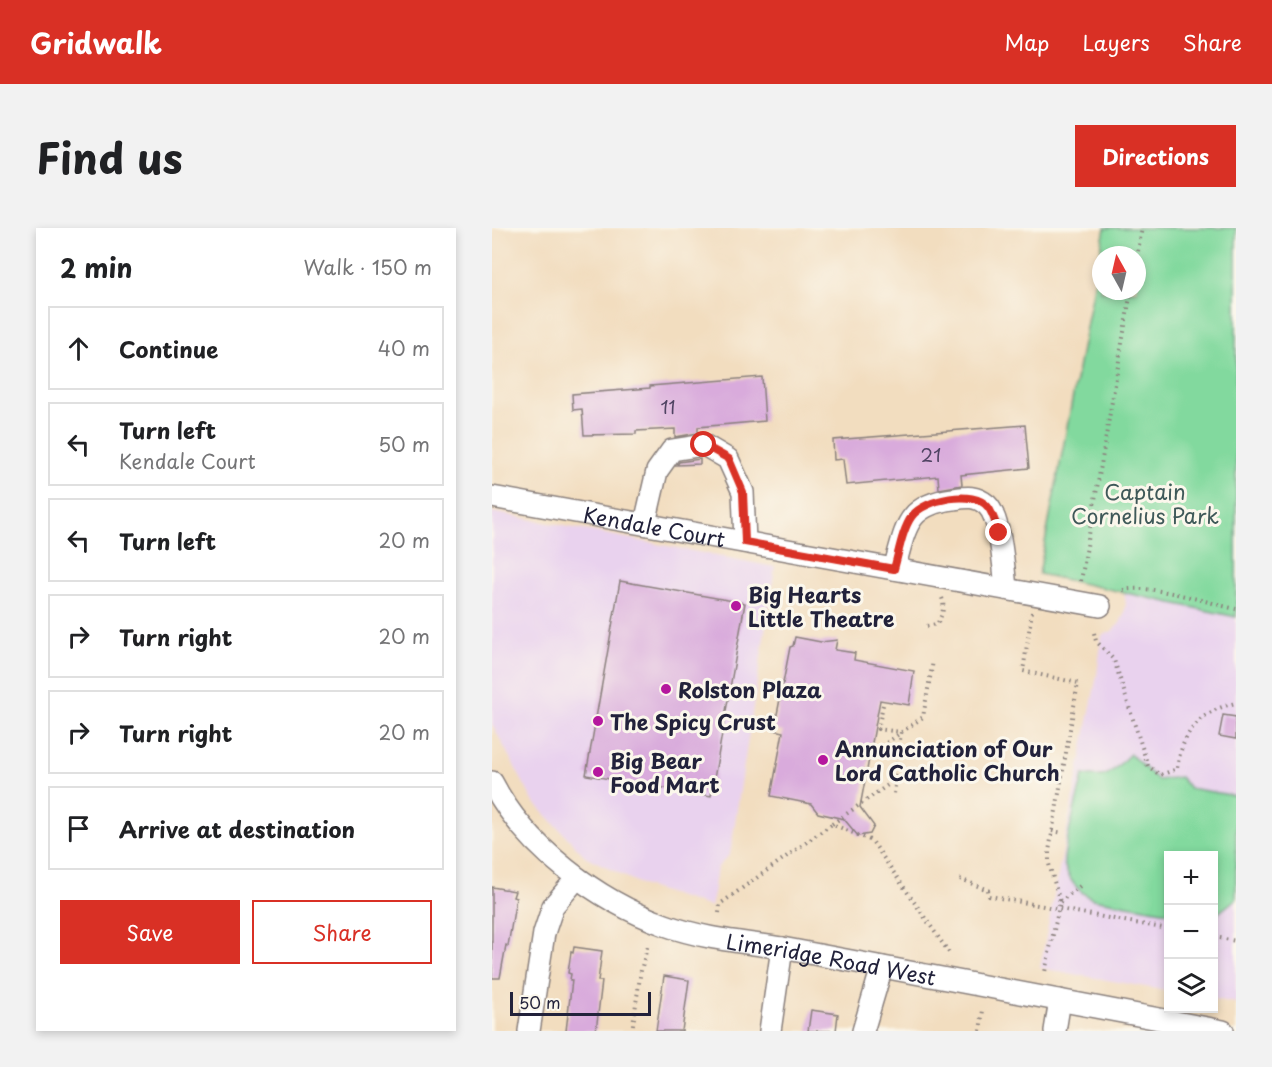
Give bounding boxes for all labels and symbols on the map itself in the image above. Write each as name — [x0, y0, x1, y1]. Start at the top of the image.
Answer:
north arrow — [1092, 246, 1146, 300]
house number: 11 — [660, 393, 676, 420]
route start — [690, 431, 716, 457]
house number: 21 — [921, 441, 941, 468]
park label: Captain Cornelius Park — [1071, 475, 1219, 531]
street label: Kendale Court — [581, 498, 728, 555]
route end — [985, 519, 1011, 545]
place label: Big Hearts Little Theatre — [748, 578, 895, 634]
marker: Big Hearts Little Theatre — [729, 599, 743, 613]
place label: Rolston Plaza — [678, 673, 822, 705]
marker: Rolston Plaza — [659, 682, 673, 696]
place label: The Spicy Crust — [610, 705, 776, 737]
marker: The Spicy Crust — [591, 714, 605, 728]
place label: Annunciation of Our Lord Catholic Church — [835, 732, 1060, 788]
place label: Big Bear Food Mart — [610, 744, 720, 800]
marker: Annunciation of Our Lord Catholic Church — [816, 753, 830, 767]
marker: Big Bear Food Mart — [591, 765, 605, 779]
street label: Limeridge Road West — [724, 924, 939, 993]
scale bar — [510, 989, 651, 1016]

